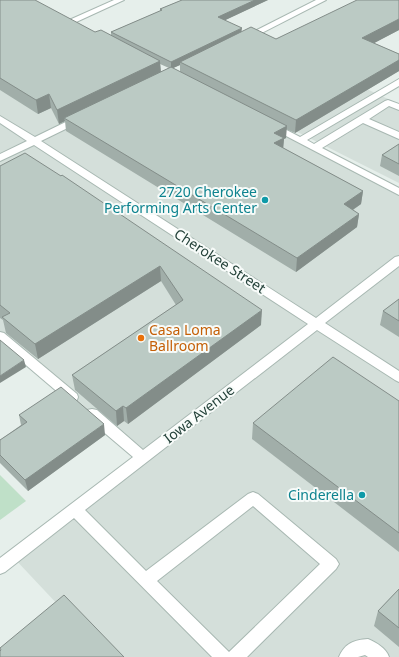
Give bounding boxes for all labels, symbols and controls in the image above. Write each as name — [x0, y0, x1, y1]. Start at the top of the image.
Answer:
place label: 2720 Cherokee Performing Arts Center — [104, 182, 257, 217]
marker: 2720 Cherokee Performing Arts Center — [260, 195, 270, 205]
street label: Cherokee Street — [171, 224, 270, 297]
place label: Casa Loma Ballroom — [149, 320, 221, 355]
marker: Casa Loma Ballroom — [136, 333, 146, 343]
street label: Iowa Avenue — [160, 380, 238, 447]
place label: Cinderella — [288, 485, 354, 504]
marker: Cinderella — [357, 490, 367, 500]

